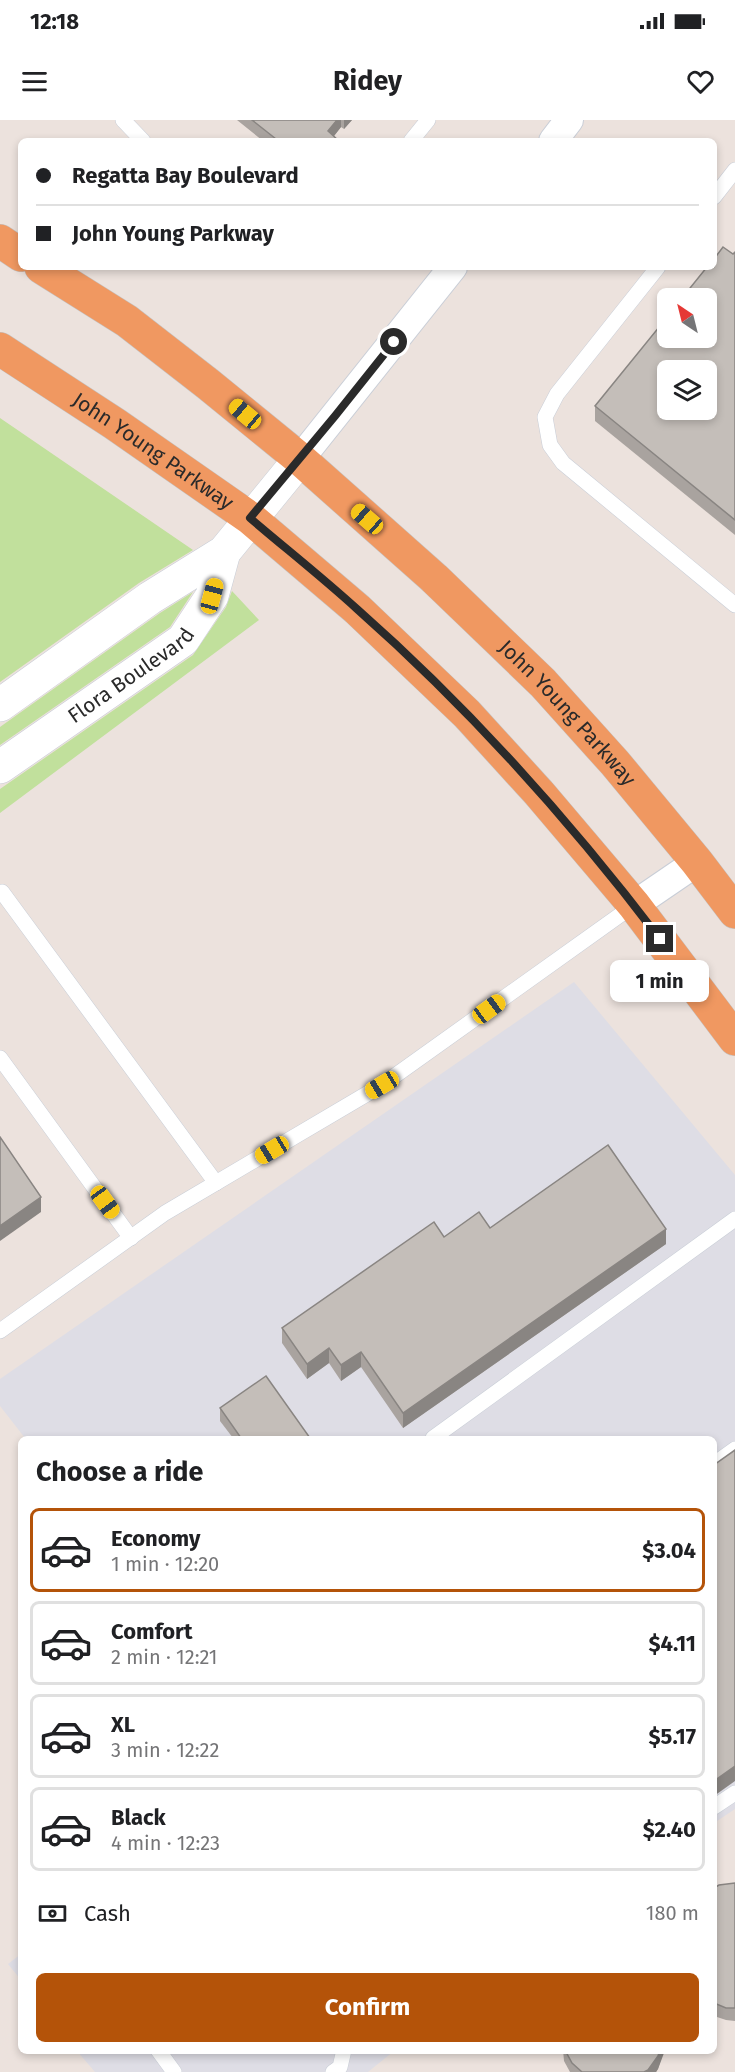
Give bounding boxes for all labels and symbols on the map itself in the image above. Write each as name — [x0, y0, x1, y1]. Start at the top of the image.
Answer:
north arrow — [657, 288, 717, 348]
route start — [380, 328, 407, 355]
street label: John Young Parkway — [67, 387, 239, 516]
car — [225, 396, 265, 432]
car — [348, 500, 386, 538]
car — [199, 576, 225, 616]
street label: Flora Boulevard — [63, 623, 200, 729]
street label: John Young Parkway — [493, 634, 642, 792]
route end — [646, 925, 673, 952]
callout: 1 min — [610, 960, 710, 1002]
car — [469, 991, 509, 1027]
car — [362, 1068, 402, 1102]
car — [252, 1133, 292, 1167]
car — [87, 1182, 123, 1222]

